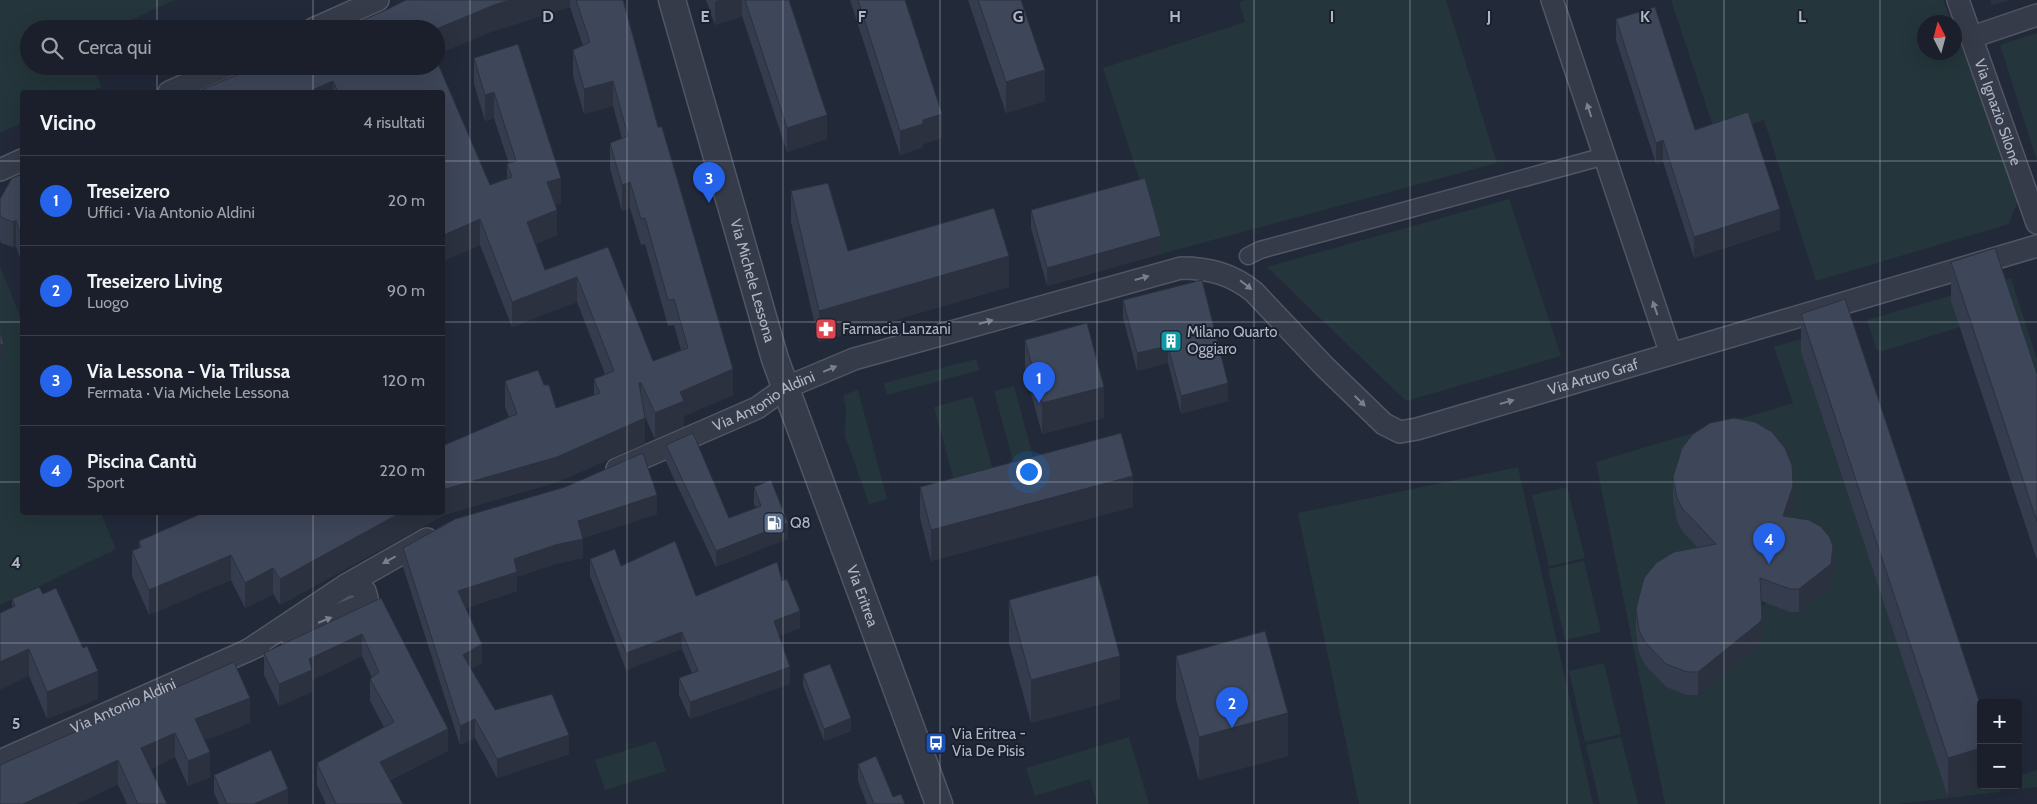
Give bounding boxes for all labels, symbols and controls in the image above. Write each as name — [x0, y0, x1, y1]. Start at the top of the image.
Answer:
text: D — [542, 7, 554, 26]
text: E — [700, 7, 710, 26]
text: F — [858, 7, 867, 26]
text: G — [1013, 7, 1023, 26]
text: H — [1169, 7, 1181, 26]
text: I — [1330, 7, 1334, 26]
text: J — [1486, 7, 1491, 26]
text: K — [1640, 7, 1650, 26]
text: L — [1798, 7, 1806, 26]
north arrow — [1917, 15, 1962, 60]
search box — [20, 20, 445, 75]
icon: search — [38, 34, 66, 62]
text: Cerca qui — [78, 36, 152, 59]
street label: Via Ignazio Silone — [1971, 56, 2025, 168]
one-way arrow — [1585, 102, 1592, 117]
text: Vicino — [40, 110, 96, 135]
text: 4 risultati — [363, 113, 425, 132]
pin: 3 — [693, 162, 725, 203]
text: Treseizero — [87, 180, 170, 203]
text: 1 — [53, 191, 59, 210]
text: 20 m — [388, 191, 425, 210]
text: Uffici · Via Antonio Aldini — [87, 203, 255, 222]
street label: Via Michele Lessona — [726, 217, 779, 345]
text: Treseizero Living — [87, 270, 222, 293]
one-way arrow — [1135, 274, 1150, 282]
one-way arrow — [1239, 280, 1252, 291]
text: 2 — [52, 281, 60, 300]
text: 90 m — [387, 281, 425, 300]
text: Luogo — [87, 293, 129, 312]
one-way arrow — [1651, 300, 1659, 315]
pharmacy icon: Farmacia Lanzani — [814, 317, 838, 341]
one-way arrow — [978, 318, 993, 326]
place label: Farmacia Lanzani — [842, 320, 951, 338]
place label: Milano Quarto Oggiaro — [1187, 323, 1277, 358]
building icon: Milano Quarto Oggiaro — [1159, 329, 1183, 353]
street label: Via Arturo Graf — [1546, 355, 1640, 399]
text: Via Lessona - Via Trilussa — [87, 360, 290, 383]
pin: 1 — [1023, 362, 1055, 403]
one-way arrow — [823, 365, 838, 373]
street label: Via Antonio Aldini — [710, 367, 818, 435]
text: 3 — [52, 371, 60, 390]
text: 120 m — [383, 371, 425, 390]
text: Fermata · Via Michele Lessona — [87, 383, 289, 402]
one-way arrow — [1353, 395, 1365, 407]
one-way arrow — [1500, 398, 1515, 406]
text: Piscina Cantù — [87, 450, 197, 473]
your location — [1016, 459, 1042, 485]
text: 4 — [51, 461, 61, 480]
text: 220 m — [379, 461, 425, 480]
text: Sport — [87, 473, 124, 492]
fuel station icon: Q8 — [762, 511, 786, 535]
place label: Q8 — [790, 514, 811, 532]
pin: 4 — [1753, 523, 1785, 564]
text: 4 — [11, 553, 21, 572]
one-way arrow — [382, 556, 397, 564]
street label: Via Eritrea — [843, 563, 882, 630]
one-way arrow — [318, 615, 332, 623]
street label: Via Antonio Aldini — [68, 675, 179, 737]
pin: 2 — [1216, 687, 1248, 728]
map controls — [1977, 699, 2022, 789]
button: + — [1977, 699, 2022, 744]
text: 5 — [12, 714, 20, 733]
place label: Via Eritrea - Via De Pisis — [952, 725, 1026, 760]
bus stop icon: Via Eritrea - Via De Pisis — [924, 731, 948, 755]
button: − — [1977, 744, 2022, 789]

